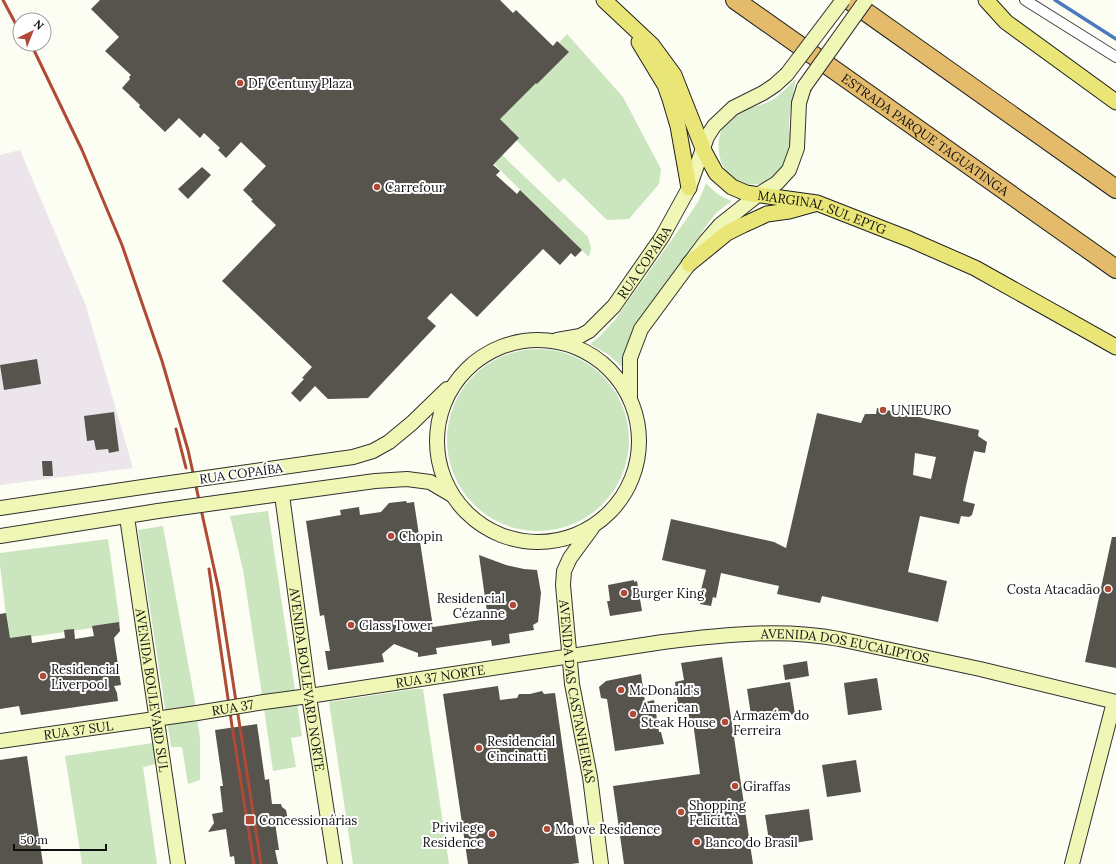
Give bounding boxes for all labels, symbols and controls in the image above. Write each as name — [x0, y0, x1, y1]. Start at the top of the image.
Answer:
north arrow — [12, 12, 52, 52]
text: N — [31, 17, 47, 33]
street label: ESTRADA PARQUE TAGUATINGA — [838, 70, 1013, 200]
place label: DF Century Plaza — [248, 75, 353, 92]
marker: DF Century Plaza — [235, 78, 245, 88]
place label: Carrefour — [385, 179, 445, 196]
marker: Carrefour — [372, 182, 382, 192]
street label: MARGINAL SUL EPTG — [756, 187, 889, 238]
street label: RUA COPAÍBA — [614, 223, 676, 302]
place label: UNIEURO — [891, 402, 951, 419]
marker: UNIEURO — [878, 405, 888, 415]
street label: RUA COPAÍBA — [198, 459, 285, 488]
place label: Chopin — [399, 528, 443, 545]
marker: Chopin — [386, 531, 396, 541]
place label: Costa Atacadão — [1007, 581, 1100, 598]
marker: Costa Atacadão — [1103, 584, 1113, 594]
street label: AVENIDA BOULEVARD NORTE — [285, 585, 328, 772]
place label: Burger King — [632, 585, 705, 602]
marker: Burger King — [619, 588, 629, 598]
place label: Residencial Cézanne — [437, 590, 505, 622]
street label: AVENIDA DAS CASTANHEIRAS — [555, 598, 599, 784]
marker: Residencial Cézanne — [508, 600, 518, 610]
street label: AVENIDA BOULEVARD SUL — [131, 606, 172, 774]
place label: Glass Tower — [359, 617, 433, 634]
marker: Glass Tower — [346, 620, 356, 630]
street label: AVENIDA DOS EUCALIPTOS — [759, 625, 931, 667]
place label: Residencial Liverpool — [51, 661, 120, 693]
street label: RUA 37 NORTE — [394, 661, 486, 692]
marker: Residencial Liverpool — [38, 671, 48, 681]
place label: McDonald's — [629, 682, 699, 699]
marker: McDonald's — [616, 685, 626, 695]
street label: RUA 37 — [210, 696, 255, 719]
place label: American Steak House — [640, 699, 716, 731]
place label: Armazém do Ferreira — [732, 707, 810, 739]
marker: American Steak House — [628, 709, 638, 719]
street label: RUA 37 SUL — [42, 717, 115, 744]
marker: Armazém do Ferreira — [720, 717, 730, 727]
place label: Residencial Cincinatti — [487, 733, 556, 765]
marker: Residencial Cincinatti — [474, 743, 484, 753]
place label: Giraffas — [743, 778, 790, 795]
marker: Giraffas — [730, 781, 740, 791]
place label: Shopping Felicittà — [689, 797, 747, 829]
marker: Shopping Felicittà — [676, 807, 686, 817]
place label: Concessionárias — [259, 812, 357, 829]
marker: Concessionárias — [244, 814, 256, 826]
place label: Privilege Residence — [423, 819, 484, 851]
place label: Moove Residence — [555, 821, 660, 838]
marker: Moove Residence — [542, 824, 552, 834]
scale bar — [14, 826, 106, 852]
marker: Privilege Residence — [487, 829, 497, 839]
text: 50 m — [20, 832, 48, 847]
place label: Banco do Brasil — [705, 834, 798, 851]
marker: Banco do Brasil — [692, 837, 702, 847]

